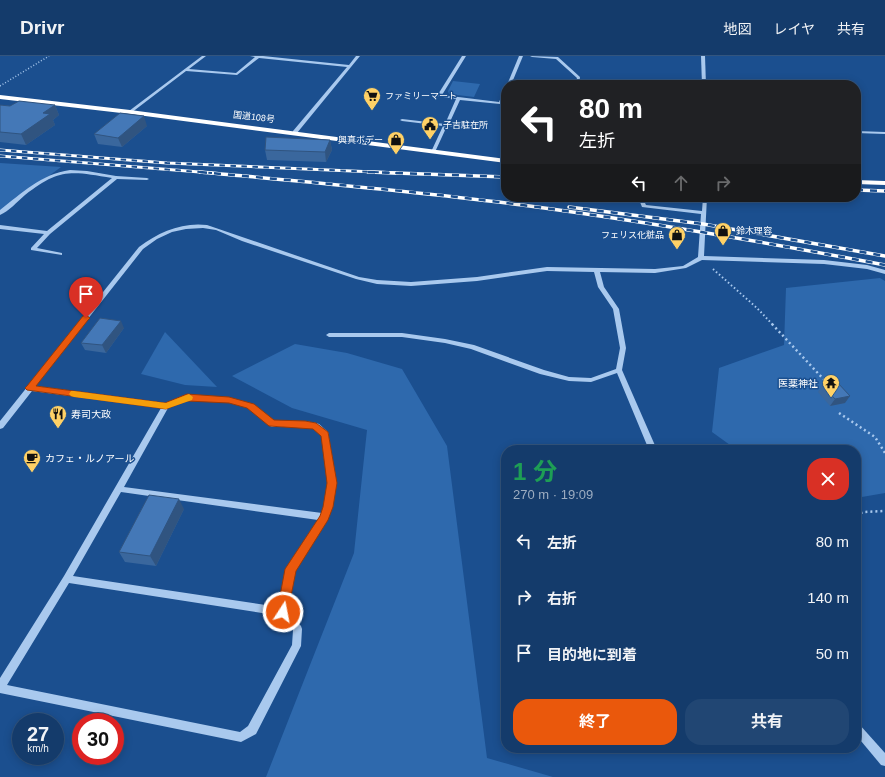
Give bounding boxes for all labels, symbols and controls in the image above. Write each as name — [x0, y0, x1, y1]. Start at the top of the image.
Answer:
text: Drivr — [20, 17, 64, 38]
text: 地図 — [723, 21, 751, 37]
text: レイヤ — [773, 21, 815, 37]
text: 共有 — [837, 21, 865, 37]
supermarket icon: ファミリーマート — [362, 86, 382, 111]
place label: ファミリーマート — [385, 91, 457, 101]
text: 80 m — [579, 93, 643, 124]
icon: left — [513, 96, 565, 148]
street label: 国道108号 — [233, 109, 275, 125]
public building icon: 子吉駐在所 — [420, 115, 440, 140]
place label: 子吉駐在所 — [443, 120, 488, 130]
shop icon: 興真ボデー — [386, 130, 406, 155]
text: 左折 — [579, 131, 615, 151]
place label: 興真ボデー — [338, 135, 383, 145]
icon: left — [628, 172, 650, 194]
icon: ahead — [670, 172, 692, 194]
icon: right — [712, 172, 734, 194]
shop icon: 鈴木理容 — [713, 221, 733, 246]
shop icon: フェリス化粧品 — [667, 225, 687, 250]
place label: 鈴木理容 — [736, 226, 772, 236]
place label: フェリス化粧品 — [601, 230, 664, 240]
pin — [69, 277, 103, 318]
icon: arrive — [75, 283, 97, 305]
temple icon: 医薬神社 — [821, 373, 841, 398]
place label: 医薬神社 — [778, 378, 818, 389]
restaurant icon: 寿司大政 — [48, 404, 68, 429]
place label: 寿司大政 — [71, 409, 111, 420]
cafe icon: カフェ・ルノアール — [22, 448, 42, 473]
place label: カフェ・ルノアール — [45, 453, 134, 464]
text: 1 分 — [513, 458, 557, 485]
button: close — [807, 458, 849, 500]
text: 270 m · 19:09 — [513, 487, 593, 502]
icon: left — [513, 530, 535, 552]
text: 80 m — [816, 533, 849, 550]
text: 左折 — [547, 534, 577, 551]
icon: right — [513, 586, 535, 608]
text: 140 m — [807, 589, 849, 606]
text: 右折 — [547, 590, 577, 607]
position arrow — [262, 591, 304, 633]
icon: arrive — [513, 642, 535, 664]
text: 50 m — [816, 645, 849, 662]
text: 目的地に到着 — [547, 646, 637, 663]
button: 終了 — [513, 699, 677, 745]
button: 共有 — [685, 699, 849, 745]
speed limit sign: 30 — [72, 713, 124, 765]
text: 27 — [27, 723, 49, 745]
text: km/h — [27, 743, 49, 754]

